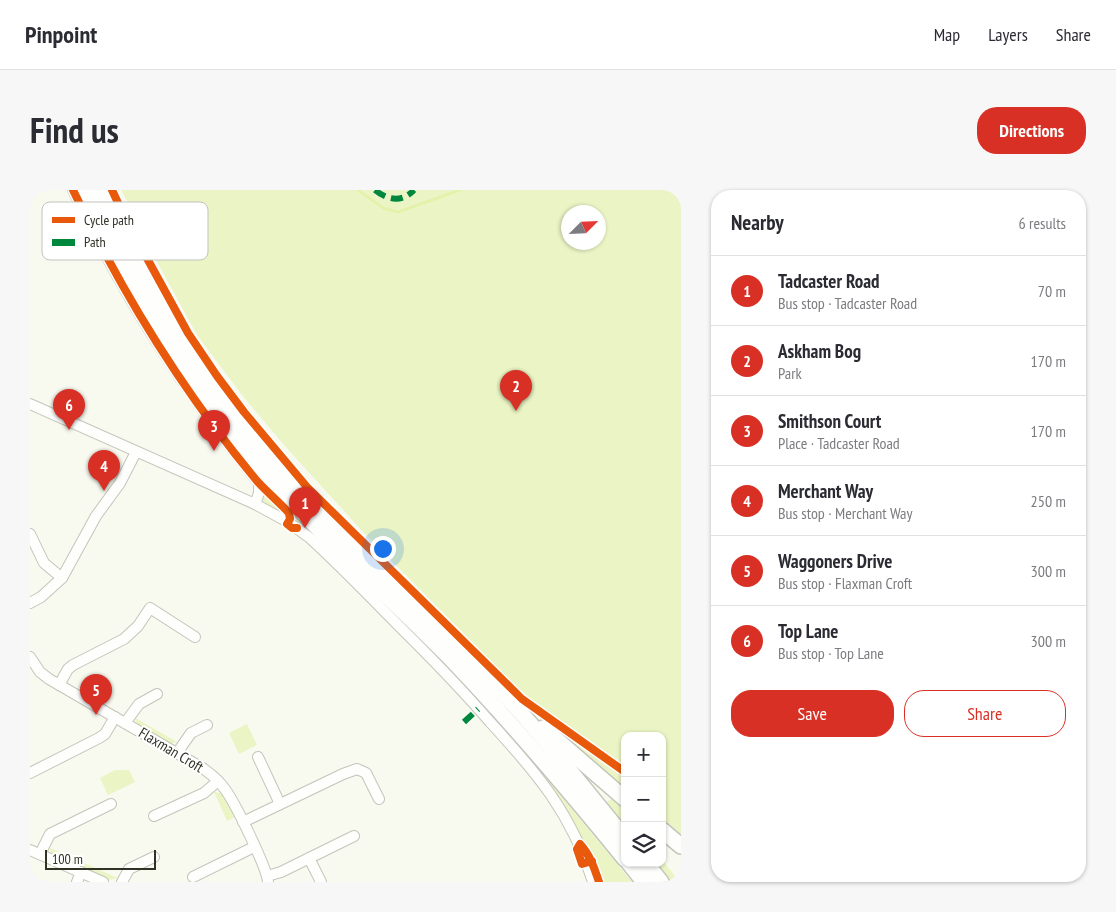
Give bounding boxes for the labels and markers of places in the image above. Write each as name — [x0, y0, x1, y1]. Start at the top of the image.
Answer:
pin: 2 — [500, 370, 532, 411]
pin: 6 — [53, 389, 85, 430]
pin: 3 — [198, 410, 230, 451]
pin: 4 — [88, 450, 120, 491]
pin: 1 — [289, 487, 321, 528]
pin: 5 — [80, 674, 112, 715]

